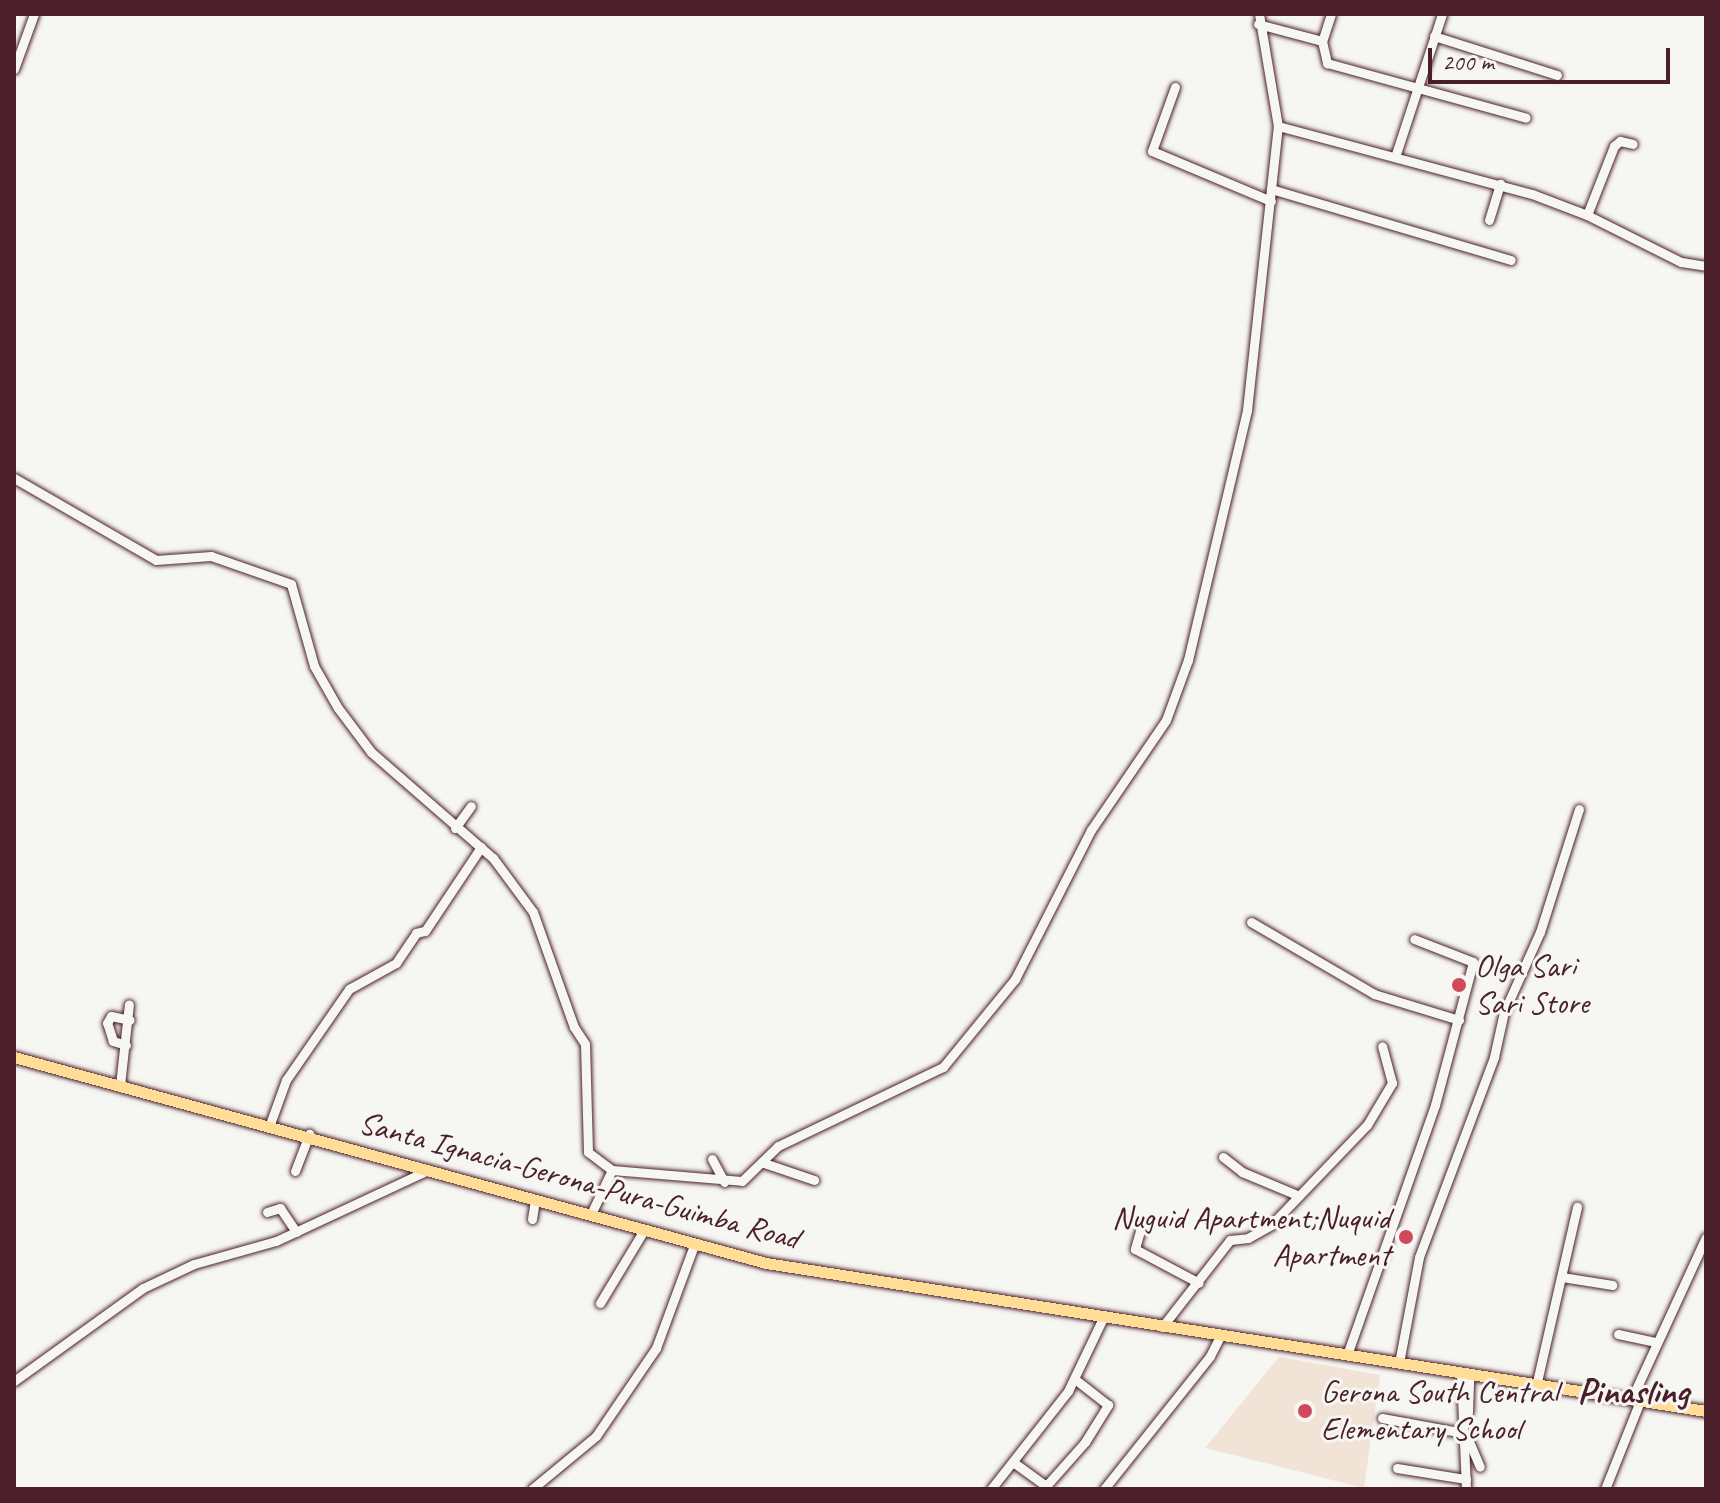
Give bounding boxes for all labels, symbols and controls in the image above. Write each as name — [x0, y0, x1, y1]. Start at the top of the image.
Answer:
scale bar — [1432, 32, 1674, 82]
text: 200 m — [1442, 47, 1494, 77]
place label: Olga Sari Sari Store — [1475, 948, 1589, 1023]
marker: Olga Sari Sari Store — [1450, 976, 1468, 994]
street label: Santa Ignacia-Gerona-Pura-Guimba Road — [354, 1104, 804, 1258]
place label: Nuguid Apartment;Nuquid Apartment — [1112, 1200, 1390, 1275]
marker: Nuguid Apartment;Nuquid Apartment — [1397, 1228, 1415, 1246]
district label: Pinasling — [1577, 1370, 1689, 1414]
place label: Gerona South Central Elementary School — [1321, 1374, 1557, 1449]
marker: Gerona South Central Elementary School — [1296, 1402, 1314, 1420]

